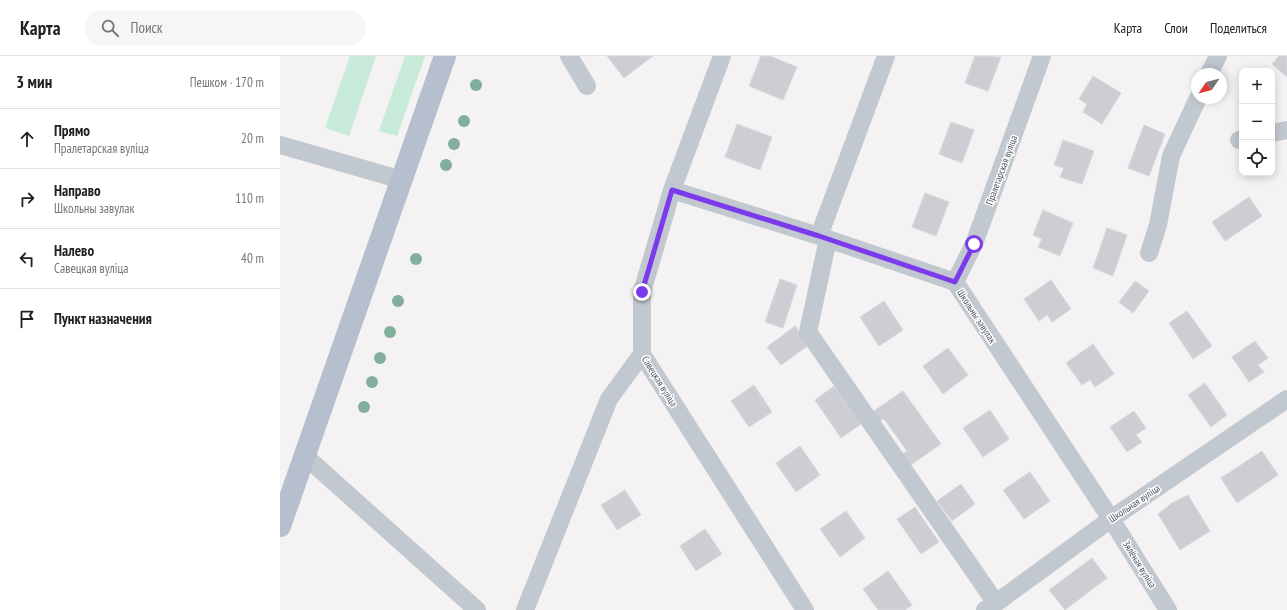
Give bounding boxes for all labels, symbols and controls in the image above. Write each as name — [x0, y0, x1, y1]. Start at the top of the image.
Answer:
search box — [85, 10, 365, 46]
text: Карта — [20, 16, 61, 40]
icon: search — [99, 17, 121, 39]
text: Поиск — [131, 18, 163, 37]
text: Карта — [1114, 19, 1142, 37]
text: Слои — [1164, 19, 1188, 37]
text: Поделиться — [1210, 19, 1267, 37]
north arrow — [1191, 68, 1227, 104]
map controls — [1239, 68, 1275, 176]
button: + — [1239, 68, 1275, 104]
text: 3 мин — [16, 71, 52, 93]
text: Пешком · 170 m — [190, 74, 264, 91]
button: − — [1239, 104, 1275, 140]
text: Прямо — [54, 121, 90, 140]
icon: ahead — [16, 128, 38, 150]
text: 20 m — [241, 130, 264, 147]
street label: Пралетарская вуліца — [983, 134, 1020, 207]
text: Пралетарская вуліца — [54, 140, 149, 157]
button: locate — [1239, 140, 1275, 176]
text: Направо — [54, 181, 101, 200]
icon: right — [16, 188, 38, 210]
text: 110 m — [235, 190, 264, 207]
text: Школьны завулак — [54, 200, 134, 217]
route start — [965, 235, 983, 253]
text: Налево — [54, 241, 94, 260]
icon: left — [16, 248, 38, 270]
text: 40 m — [241, 250, 264, 267]
text: Савецкая вуліца — [54, 260, 129, 277]
route end — [633, 283, 651, 301]
street label: Школьны завулак — [954, 287, 999, 346]
icon: arrive — [16, 308, 38, 330]
text: Пункт назначения — [54, 309, 152, 328]
street label: Савецкая вуліца — [639, 354, 680, 409]
street label: Школьная вуліца — [1106, 481, 1163, 525]
street label: Зялёная вуліца — [1120, 538, 1159, 590]

